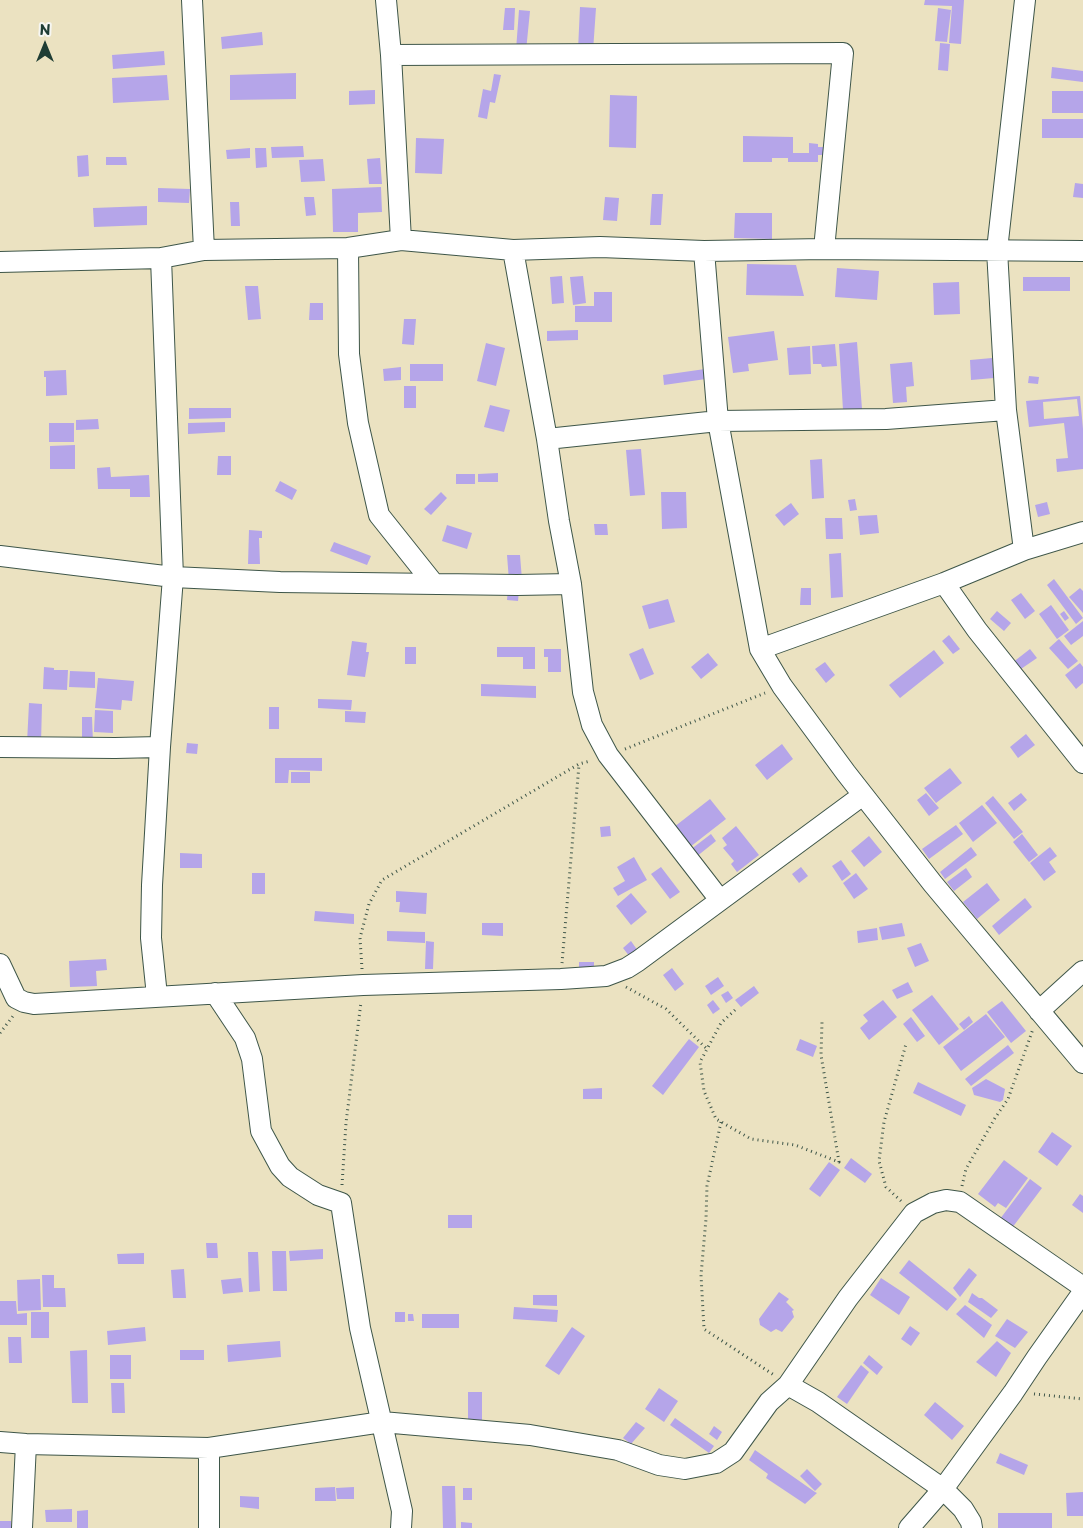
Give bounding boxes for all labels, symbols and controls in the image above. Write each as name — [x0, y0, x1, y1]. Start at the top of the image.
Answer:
text: N — [39, 19, 51, 40]
north arrow — [20, 20, 70, 70]

